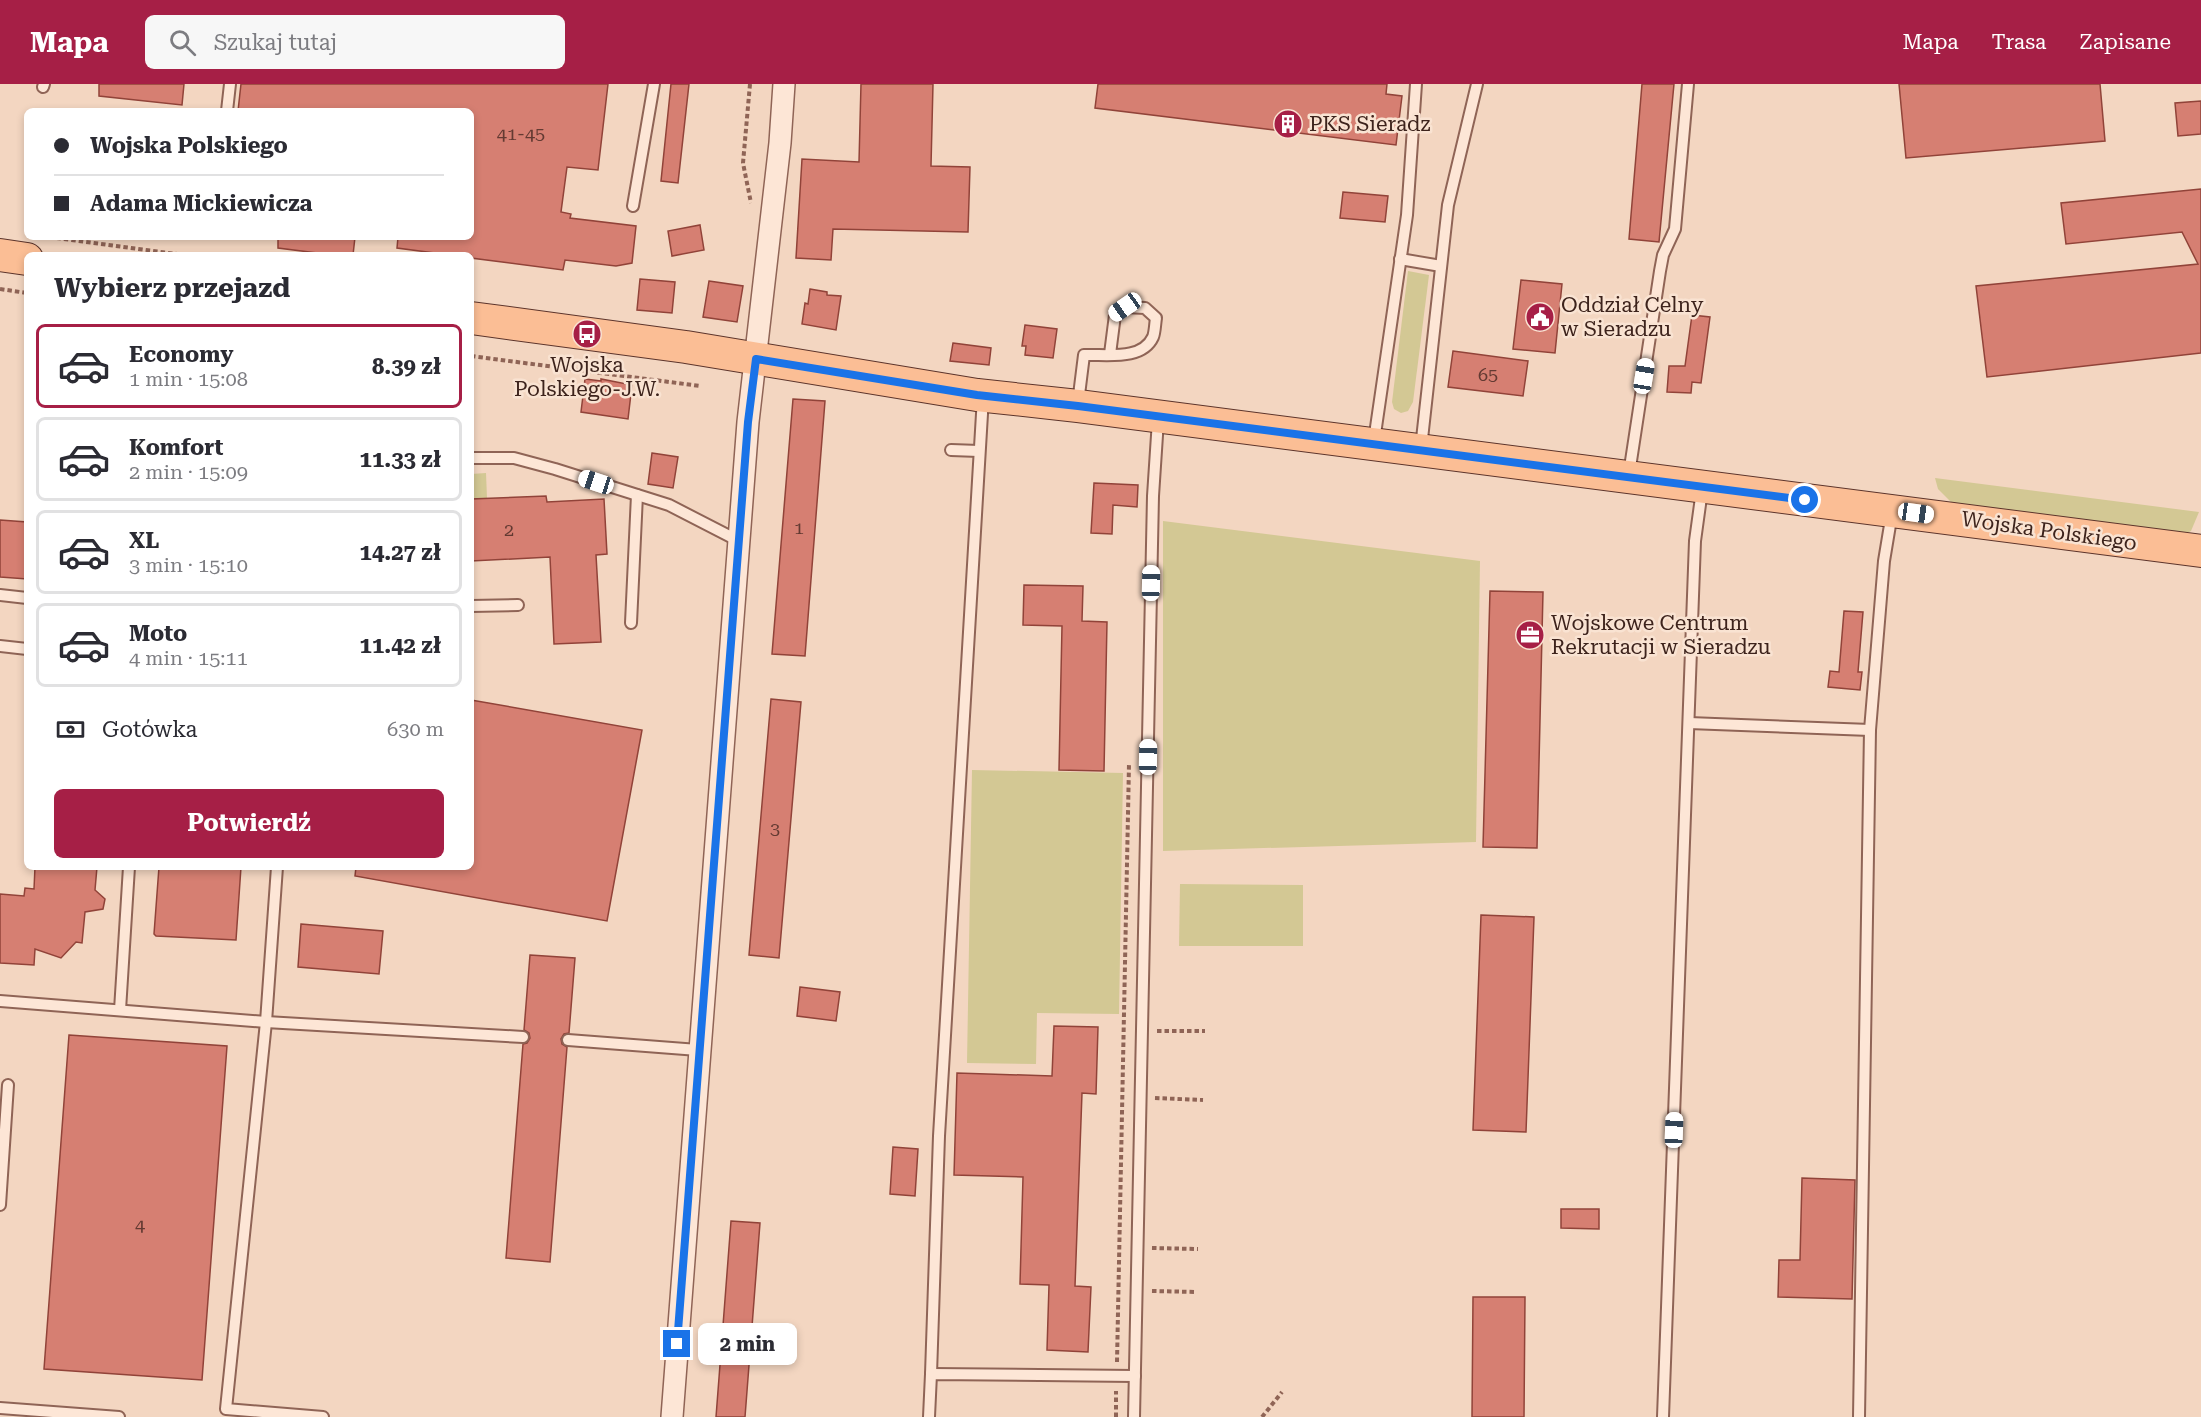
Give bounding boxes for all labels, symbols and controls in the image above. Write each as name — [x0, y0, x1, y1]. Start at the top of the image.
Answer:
search box — [145, 15, 565, 69]
text: Mapa — [30, 26, 109, 59]
icon: search — [166, 26, 199, 59]
text: Szukaj tutaj — [214, 30, 337, 55]
text: Mapa — [1902, 30, 1959, 54]
text: Trasa — [1992, 30, 2046, 54]
text: Zapisane — [2079, 30, 2171, 54]
building icon: PKS Sieradz — [1272, 108, 1304, 140]
place label: PKS Sieradz — [1309, 112, 1431, 136]
house number: 41-45 — [497, 123, 545, 144]
text: Wojska Polskiego — [90, 133, 288, 158]
text: Adama Mickiewicza — [90, 191, 312, 216]
text: Wybierz przejazd — [54, 272, 290, 304]
car — [1105, 289, 1145, 325]
place label: Oddział Celny w Sieradzu — [1561, 293, 1704, 341]
public building icon: Oddział Celny w Sieradzu — [1524, 301, 1556, 333]
bus stop icon: Wojska Polskiego-J.W. — [571, 318, 603, 350]
icon: car — [57, 339, 111, 393]
text: Economy — [129, 342, 233, 367]
place label: Wojska Polskiego-J.W. — [514, 353, 660, 401]
text: 8.39 zł — [372, 354, 441, 379]
car — [1632, 357, 1656, 395]
house number: 65 — [1478, 364, 1498, 385]
text: 1 min · 15:08 — [129, 367, 248, 391]
icon: car — [57, 432, 111, 486]
text: Komfort — [129, 435, 224, 460]
text: 11.33 zł — [360, 447, 441, 472]
text: 2 min · 15:09 — [129, 460, 248, 484]
car — [576, 468, 616, 496]
route start — [1791, 486, 1818, 513]
car — [1897, 502, 1935, 524]
street label: Wojska Polskiego — [1960, 507, 2138, 555]
house number: 1 — [794, 517, 804, 538]
house number: 2 — [504, 519, 514, 540]
icon: car — [57, 525, 111, 579]
text: XL — [129, 528, 159, 553]
text: 14.27 zł — [360, 540, 441, 565]
text: 3 min · 15:10 — [129, 553, 248, 577]
car — [1142, 565, 1160, 601]
place label: Wojskowe Centrum Rekrutacji w Sieradzu — [1551, 611, 1771, 659]
icon: car — [57, 618, 111, 672]
office icon: Wojskowe Centrum Rekrutacji w Sieradzu — [1514, 619, 1546, 651]
text: Moto — [129, 621, 187, 646]
text: 11.42 zł — [360, 633, 441, 658]
text: 4 min · 15:11 — [129, 646, 248, 670]
icon: cash — [54, 713, 87, 746]
text: Gotówka — [102, 717, 197, 742]
text: 630 m — [387, 717, 444, 741]
car — [1139, 739, 1157, 775]
button: Potwierdź — [54, 789, 444, 858]
house number: 3 — [770, 818, 780, 839]
car — [1664, 1112, 1684, 1148]
house number: 4 — [135, 1214, 145, 1235]
callout: 2 min — [698, 1323, 797, 1365]
route end — [663, 1330, 690, 1357]
text: 2 min — [720, 1332, 775, 1356]

